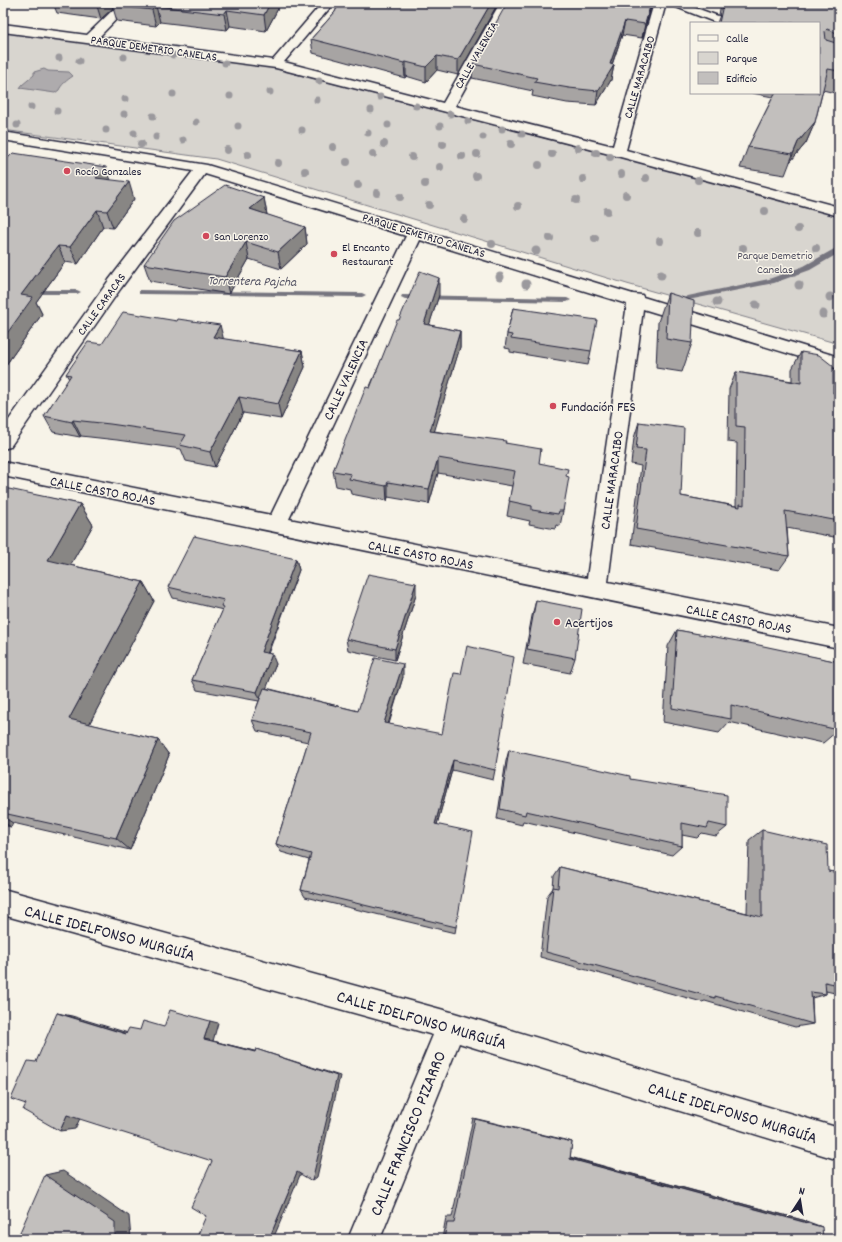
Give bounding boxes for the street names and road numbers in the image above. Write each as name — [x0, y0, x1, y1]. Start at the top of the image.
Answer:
street label: CALLE VALENCIA — [451, 19, 504, 93]
street label: PARQUE DEMETRIO CANELAS — [89, 32, 218, 67]
street label: CALLE MARACAIBO — [621, 34, 660, 121]
street label: PARQUE DEMETRIO CANELAS — [360, 210, 487, 263]
street label: CALLE CARACAS — [74, 270, 131, 339]
street label: CALLE VALENCIA — [319, 335, 375, 424]
street label: CALLE MARACAIBO — [596, 430, 630, 531]
street label: CALLE CASTO ROJAS — [48, 472, 157, 512]
street label: CALLE CASTO ROJAS — [366, 536, 475, 576]
street label: CALLE CASTO ROJAS — [684, 600, 793, 640]
street label: CALLE IDELFONSO MURGUÍA — [21, 901, 197, 969]
street label: CALLE IDELFONSO MURGUÍA — [333, 986, 509, 1058]
street label: CALLE FRANCISCO PIZARRO — [366, 1048, 454, 1220]
street label: CALLE IDELFONSO MURGUÍA — [644, 1078, 820, 1152]

